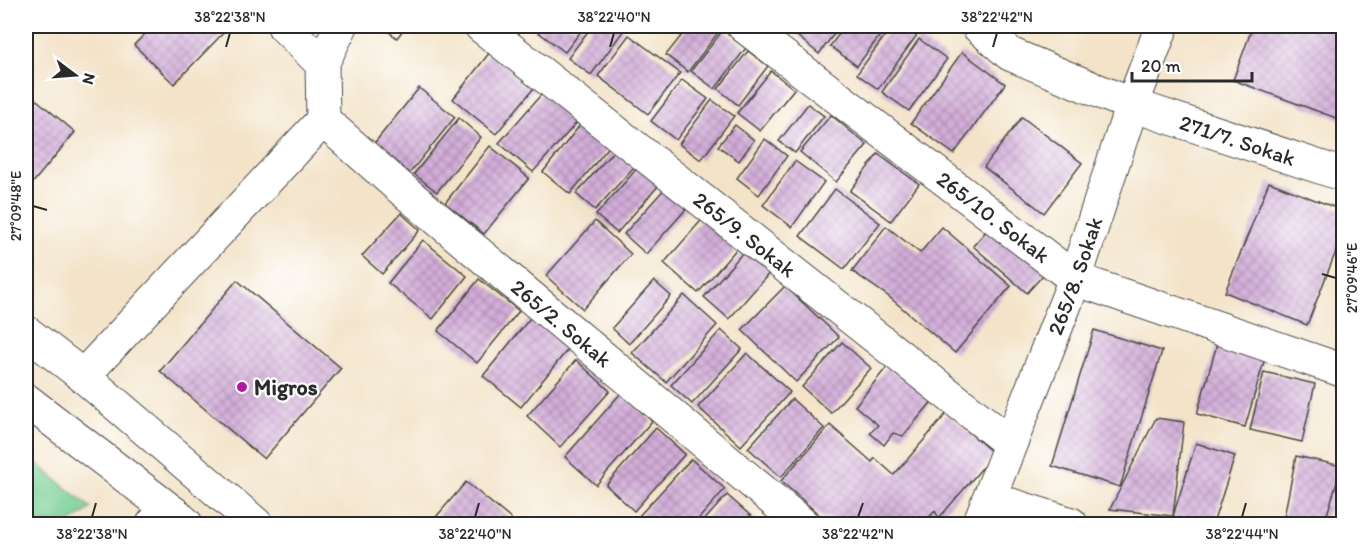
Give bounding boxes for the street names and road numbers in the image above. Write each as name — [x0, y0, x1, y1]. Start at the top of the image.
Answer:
street label: 271/7. Sokak — [1176, 109, 1299, 172]
street label: 265/10. Sokak — [931, 165, 1055, 269]
street label: 265/9. Sokak — [688, 186, 801, 283]
street label: 265/8. Sokak — [1041, 214, 1108, 339]
street label: 265/2. Sokak — [505, 273, 617, 373]

